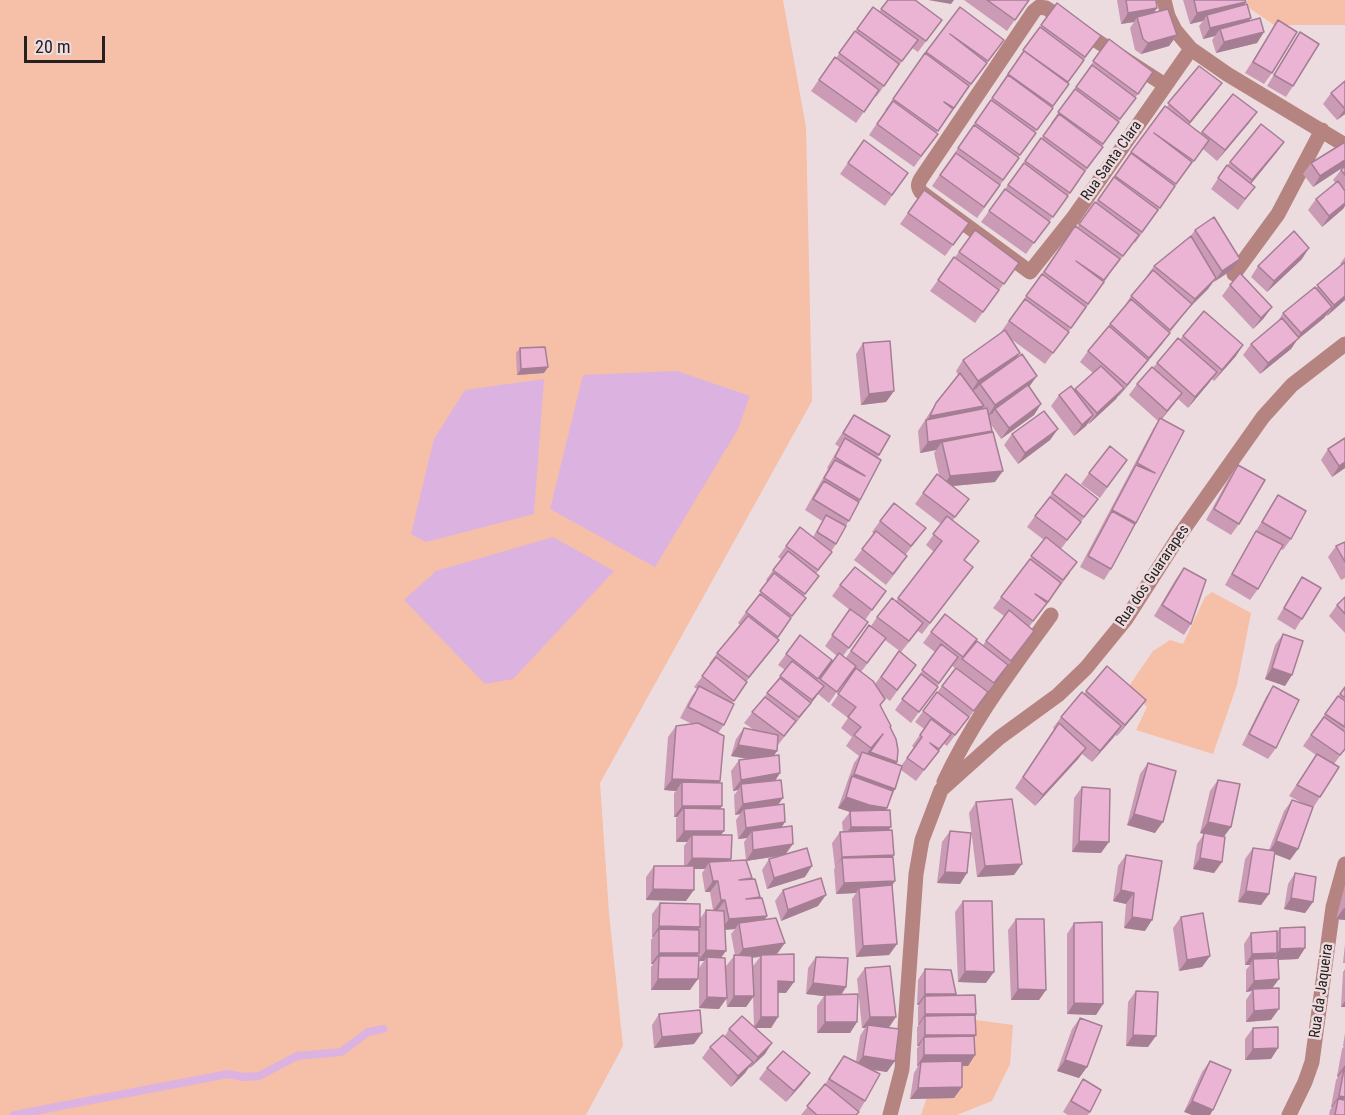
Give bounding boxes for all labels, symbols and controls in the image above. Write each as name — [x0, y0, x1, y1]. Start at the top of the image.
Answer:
scale bar — [27, 24, 108, 62]
text: 20 m — [35, 36, 70, 57]
street label: Rua Santa Clara — [1078, 117, 1146, 205]
street label: Rua dos Guararapes — [1112, 522, 1194, 630]
street label: Rua da Jaqueira — [1306, 943, 1338, 1039]

